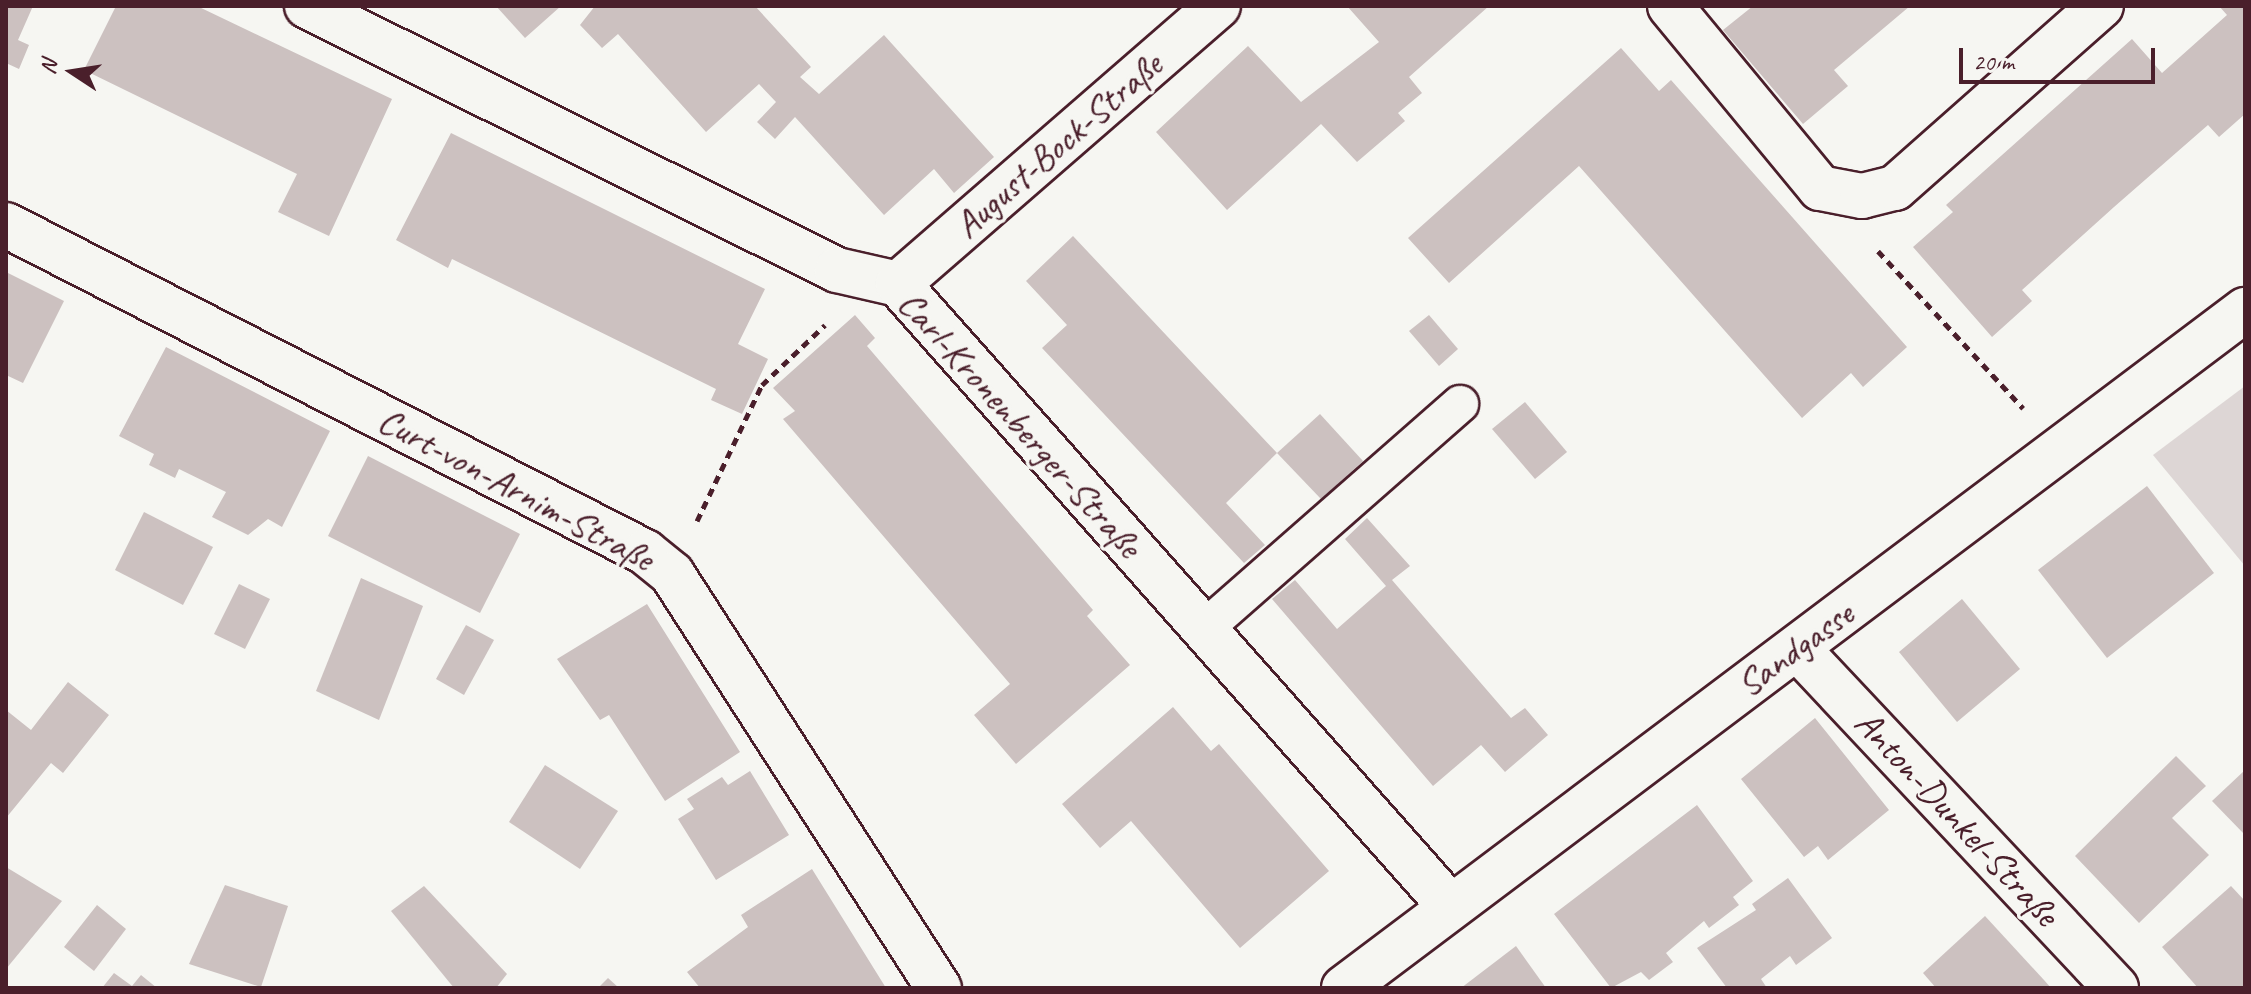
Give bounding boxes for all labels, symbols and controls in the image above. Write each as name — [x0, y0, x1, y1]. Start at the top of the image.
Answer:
north arrow — [32, 32, 112, 112]
scale bar — [1963, 32, 2159, 82]
street label: August-Bock-Straße — [945, 42, 1171, 248]
text: 20 m — [1973, 47, 2014, 77]
text: N — [33, 57, 64, 77]
street label: Carl-Kronenberger-Straße — [888, 281, 1152, 567]
street label: Curt-von-Arnim-Straße — [370, 397, 662, 581]
street label: Sandgasse — [1728, 591, 1862, 707]
street label: Anton-Dunkel-Straße — [1845, 700, 2069, 936]

